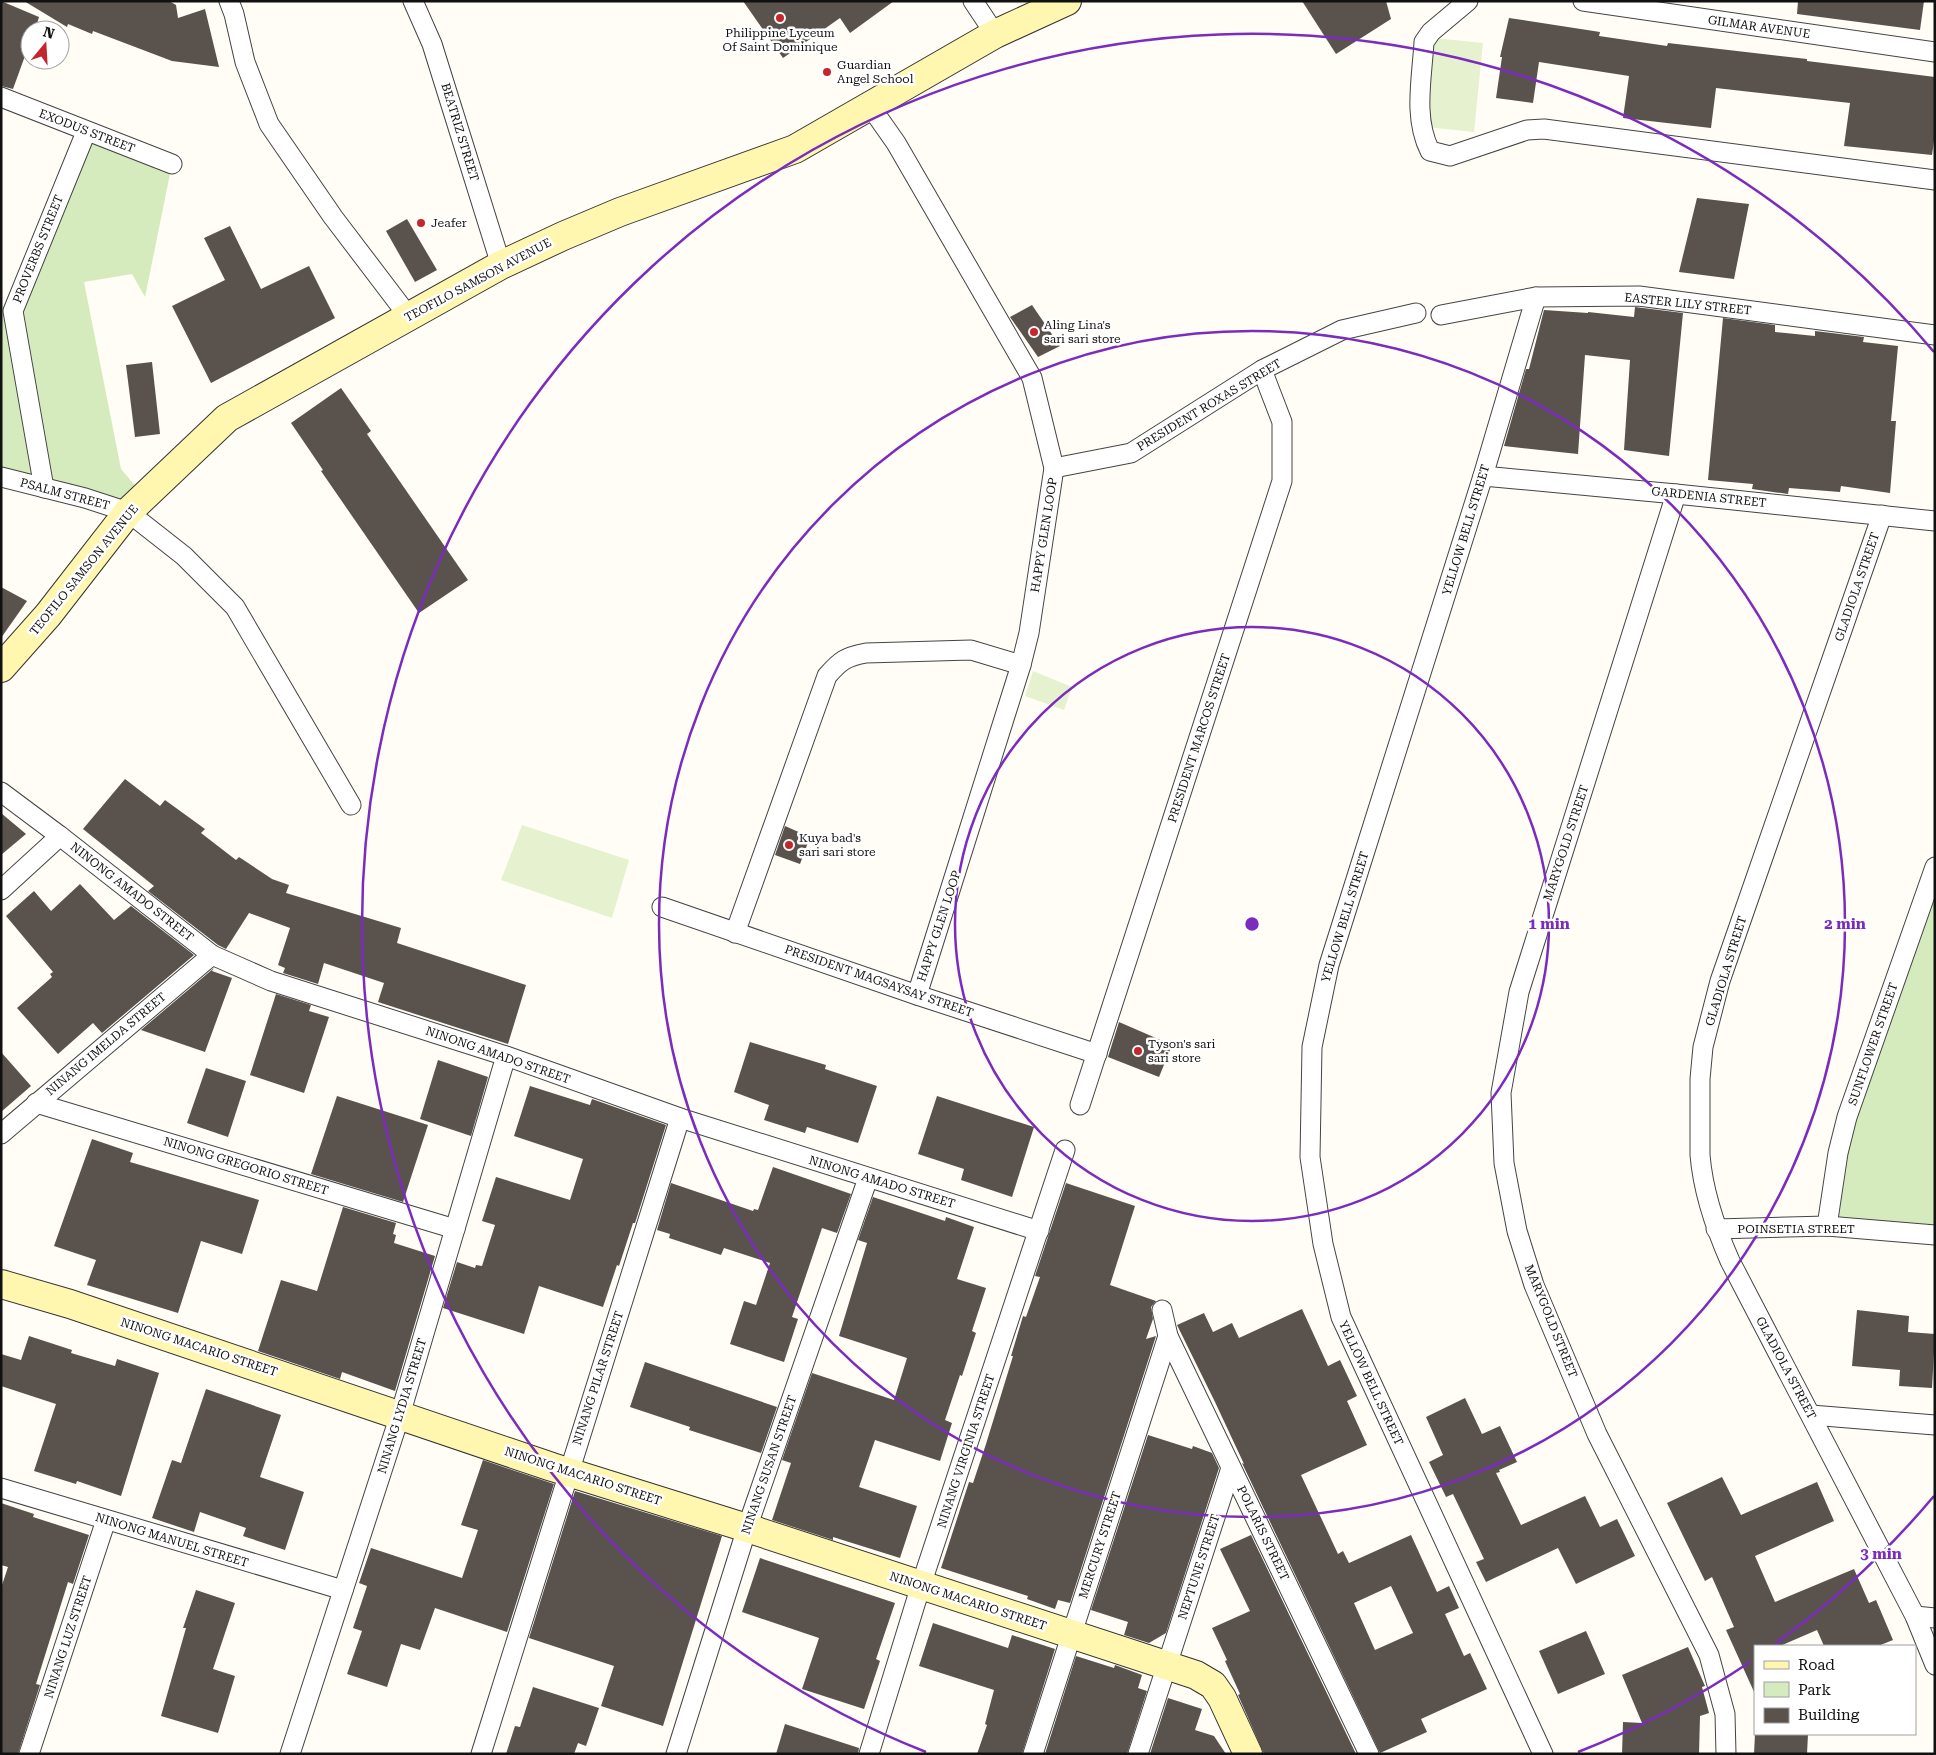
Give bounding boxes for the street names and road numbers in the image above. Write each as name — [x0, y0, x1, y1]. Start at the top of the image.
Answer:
street label: GILMAR AVENUE — [1707, 13, 1811, 41]
street label: BEATRIZ STREET — [438, 81, 482, 183]
street label: EXODUS STREET — [37, 106, 137, 156]
street label: PROVERBS STREET — [10, 193, 66, 305]
street label: TEOFILO SAMSON AVENUE — [402, 235, 554, 325]
street label: EASTER LILY STREET — [1624, 290, 1752, 318]
street label: PRESIDENT ROXAS STREET — [1134, 356, 1284, 454]
street label: YELLOW BELL STREET — [1439, 463, 1493, 597]
street label: PSALM STREET — [19, 475, 111, 513]
street label: HAPPY GLEN LOOP — [1028, 476, 1060, 593]
street label: GARDENIA STREET — [1651, 484, 1767, 510]
street label: TEOFILO SAMSON AVENUE — [27, 502, 141, 638]
street label: GLADIOLA STREET — [1832, 531, 1882, 643]
street label: PRESIDENT MARCOS STREET — [1165, 652, 1233, 824]
street label: MARYGOLD STREET — [1541, 783, 1591, 903]
street label: NINONG AMADO STREET — [68, 840, 196, 944]
street label: YELLOW BELL STREET — [1318, 850, 1372, 984]
street label: HAPPY GLEN LOOP — [914, 868, 964, 983]
street label: GLADIOLA STREET — [1703, 914, 1749, 1028]
street label: PRESIDENT MAGSAYSAY STREET — [783, 942, 975, 1020]
street label: SUNFLOWER STREET — [1845, 981, 1901, 1107]
street label: NINANG IMELDA STREET — [43, 990, 169, 1098]
street label: NINONG AMADO STREET — [424, 1024, 572, 1086]
street label: NINONG GREGORIO STREET — [162, 1134, 330, 1198]
street label: NINONG AMADO STREET — [807, 1153, 957, 1211]
street label: POINSETIA STREET — [1737, 1222, 1855, 1236]
street label: MARYGOLD STREET — [1522, 1262, 1580, 1380]
street label: NINANG PILAR STREET — [570, 1309, 626, 1447]
street label: GLADIOLA STREET — [1753, 1314, 1819, 1422]
street label: NINONG MACARIO STREET — [119, 1315, 279, 1379]
street label: YELLOW BELL STREET — [1336, 1318, 1406, 1448]
street label: NINANG LYDIA STREET — [375, 1337, 429, 1475]
street label: NINANG VIRGINIA STREET — [934, 1372, 998, 1530]
street label: NINANG SUSAN STREET — [739, 1394, 799, 1536]
street label: NINONG MACARIO STREET — [503, 1444, 663, 1508]
street label: POLARIS STREET — [1234, 1483, 1292, 1583]
street label: MERCURY STREET — [1076, 1490, 1124, 1600]
street label: NINONG MANUEL STREET — [94, 1510, 250, 1570]
street label: NEPTUNE STREET — [1175, 1512, 1223, 1622]
street label: NINONG MACARIO STREET — [888, 1569, 1048, 1633]
street label: NINANG LUZ STREET — [42, 1574, 94, 1700]

